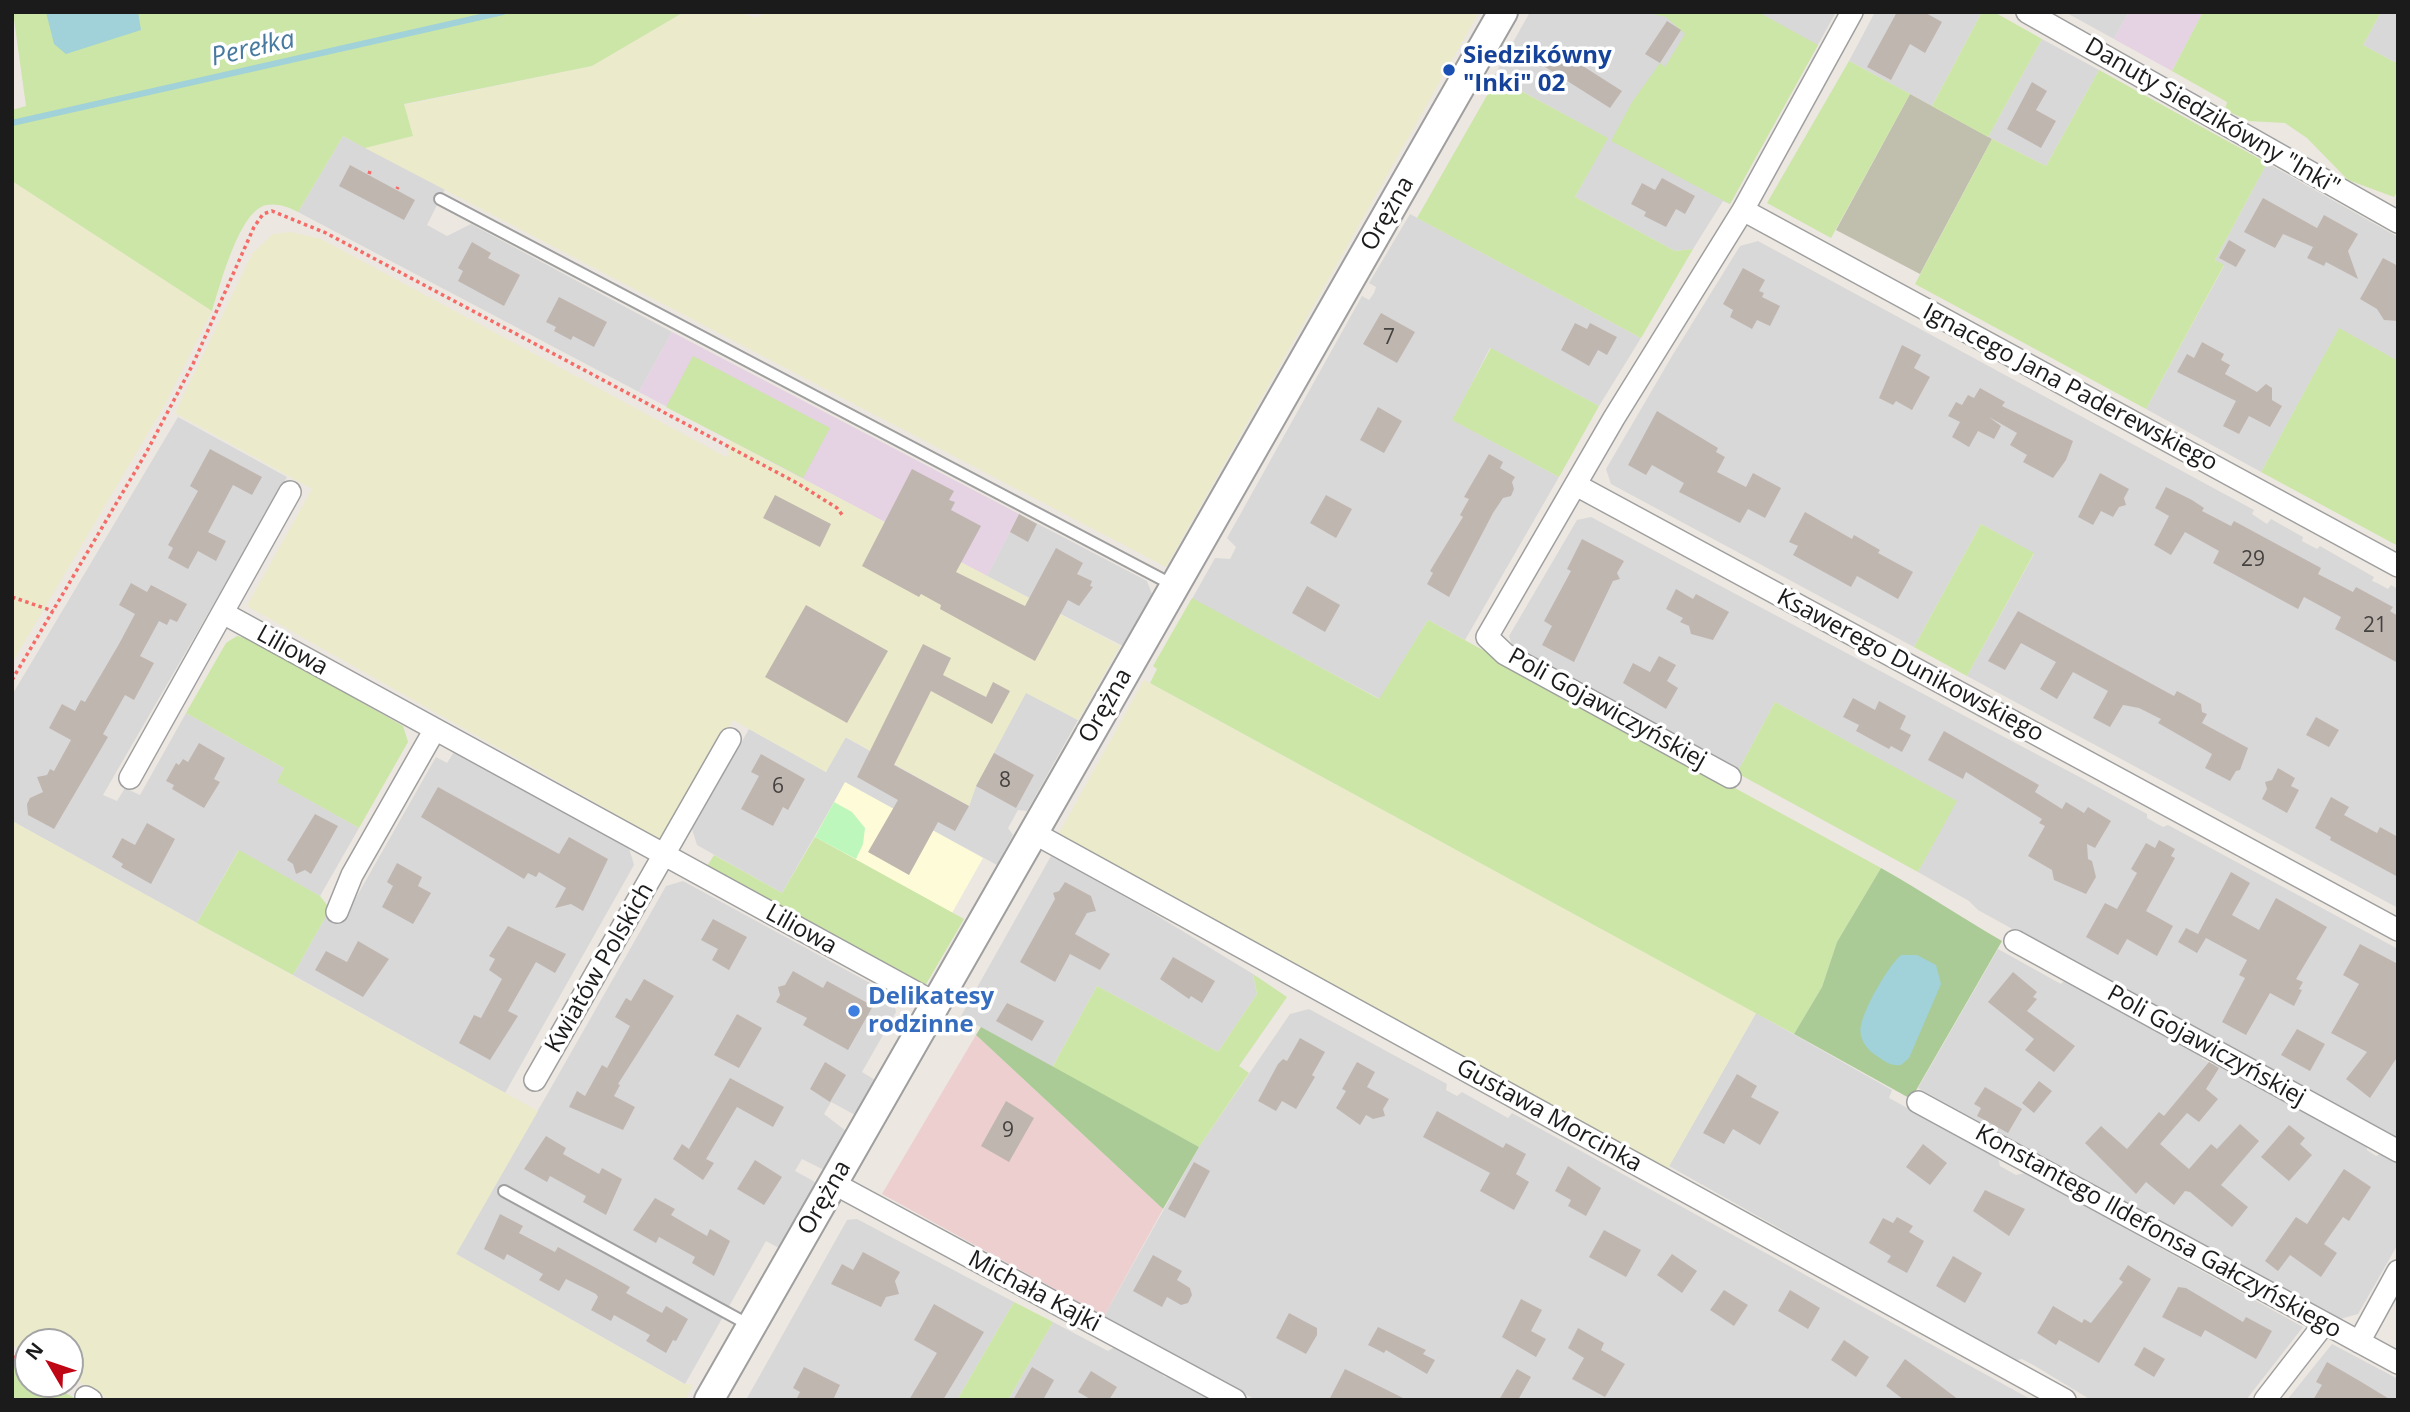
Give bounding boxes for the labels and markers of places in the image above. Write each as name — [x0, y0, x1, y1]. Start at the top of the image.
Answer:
place label: Siedzikówny "Inki" 02 — [1463, 42, 1612, 98]
marker: Siedzikówny "Inki" 02 — [1441, 62, 1457, 78]
place label: Delikatesy rodzinne — [868, 983, 994, 1039]
marker: Delikatesy rodzinne — [846, 1003, 862, 1019]

